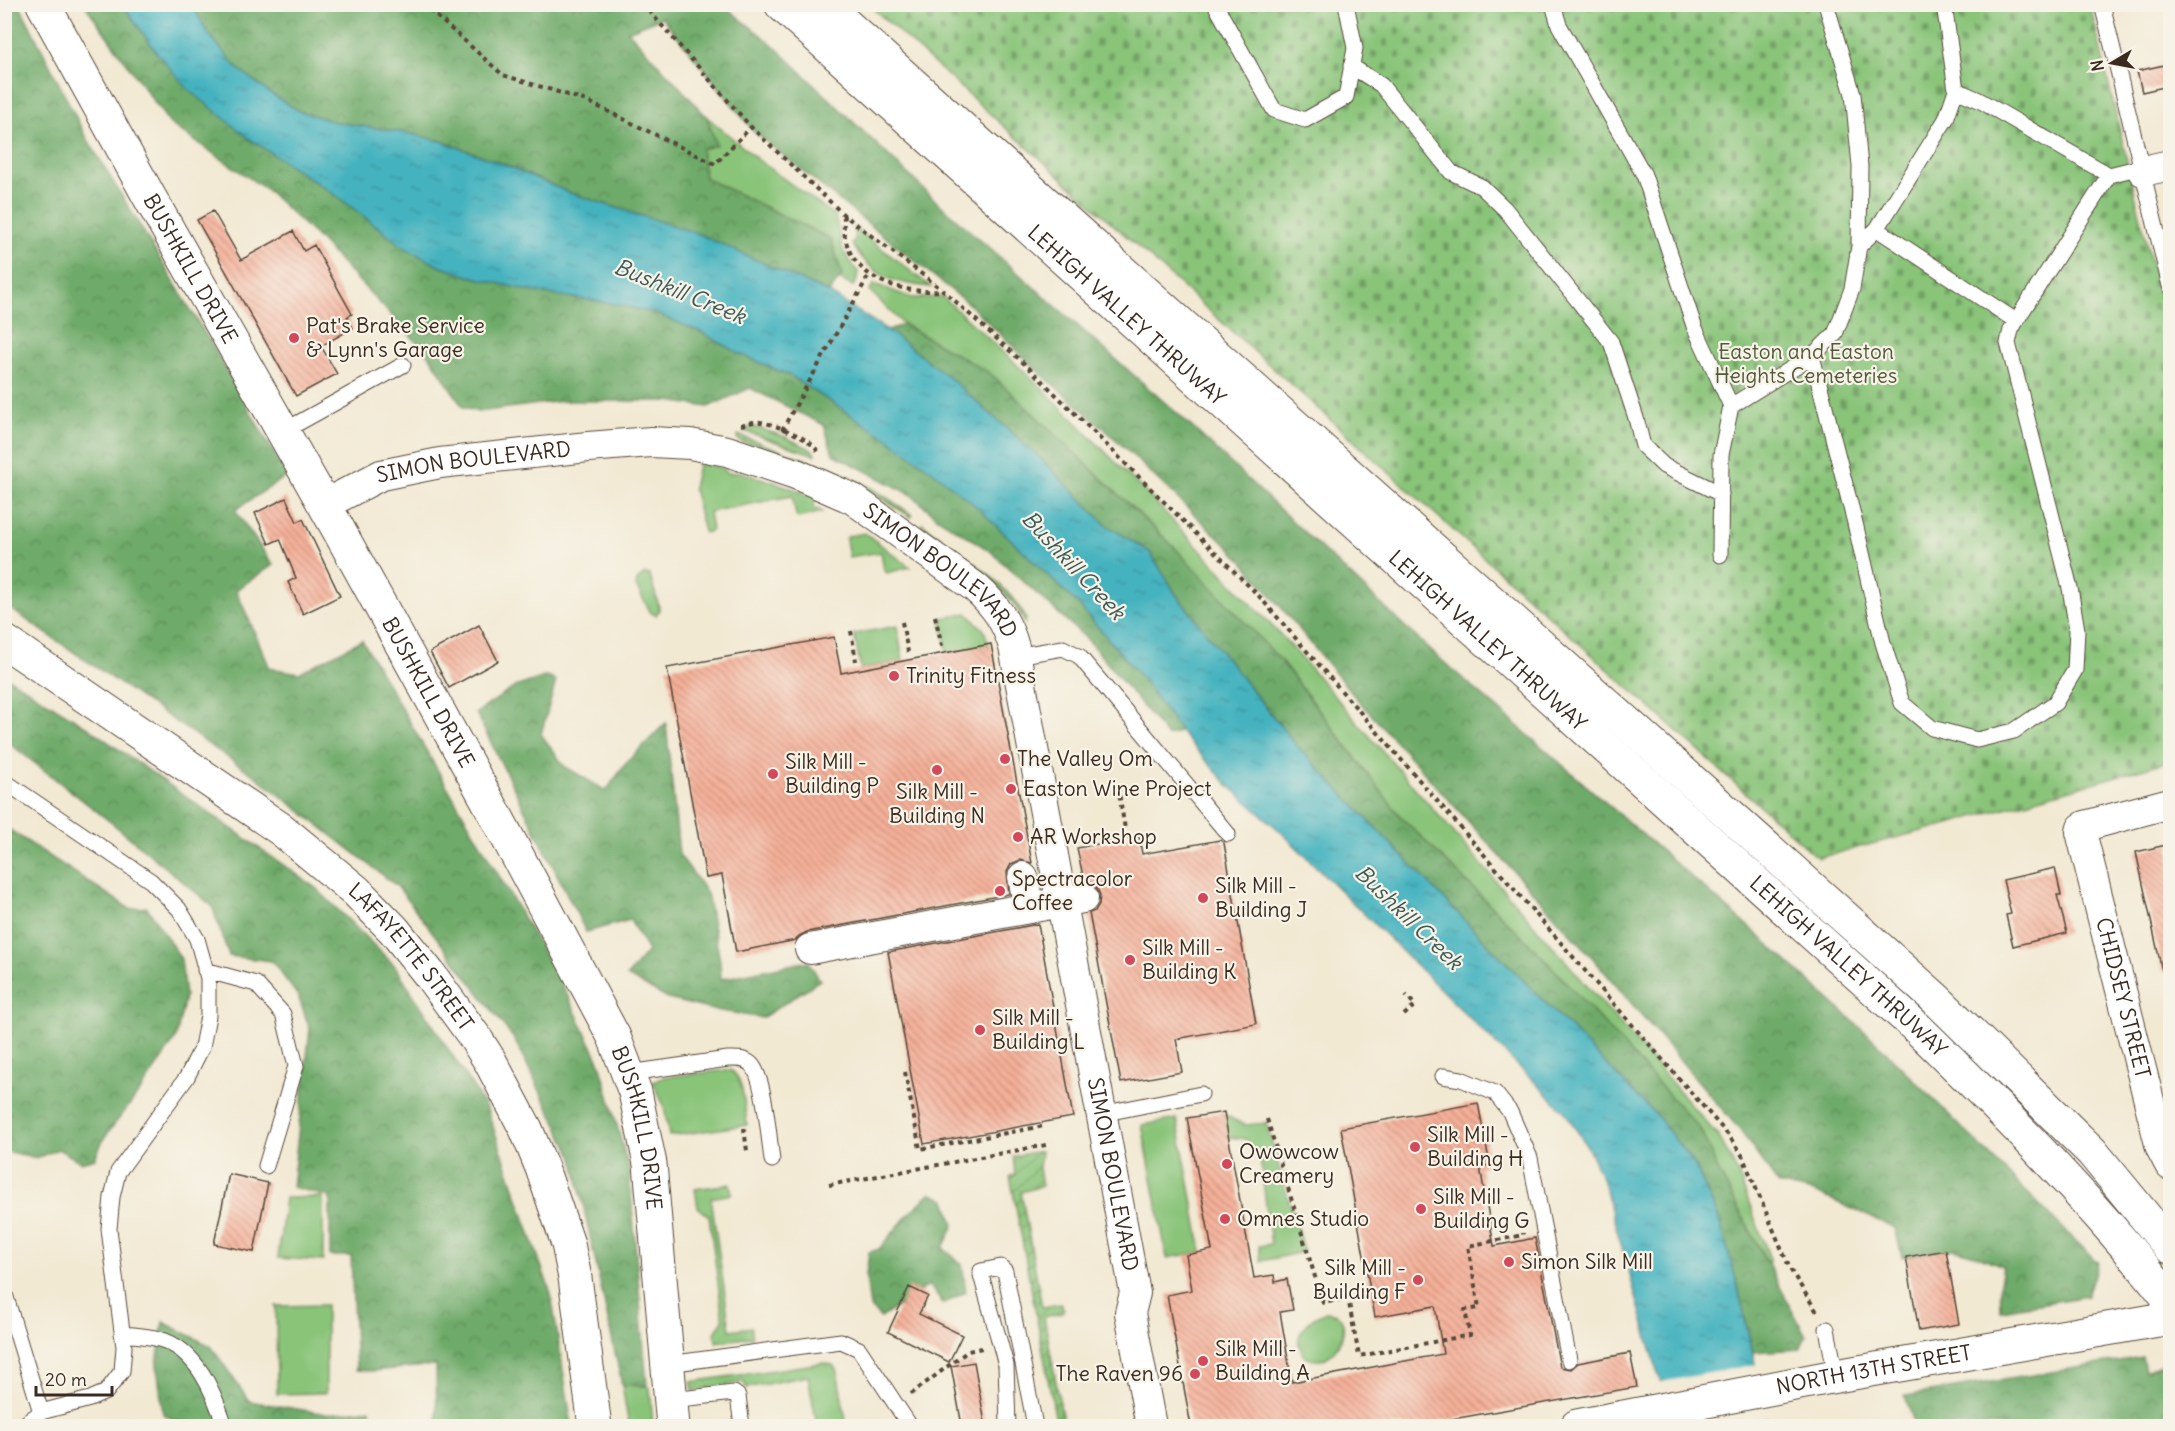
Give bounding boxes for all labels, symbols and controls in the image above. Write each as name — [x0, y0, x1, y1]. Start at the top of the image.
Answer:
north arrow — [2082, 33, 2142, 93]
text: N — [2086, 58, 2108, 73]
street label: BUSHKILL DRIVE — [137, 189, 244, 348]
street label: LEHIGH VALLEY THRUWAY — [1022, 219, 1232, 411]
water label: Bushkill Creek — [610, 252, 751, 331]
place label: Pat's Brake Service & Lynn's Garage — [306, 312, 485, 363]
marker: Pat's Brake Service & Lynn's Garage — [287, 331, 301, 345]
park label: Easton and Easton Heights Cemeteries — [1715, 338, 1897, 389]
street label: SIMON BOULEVARD — [374, 435, 572, 489]
street label: SIMON BOULEVARD — [858, 497, 1023, 641]
water label: Bushkill Creek — [1016, 505, 1133, 627]
street label: LEHIGH VALLEY THRUWAY — [1383, 544, 1593, 737]
street label: BUSHKILL DRIVE — [376, 612, 481, 772]
place label: Trinity Fitness — [906, 662, 1036, 689]
marker: Trinity Fitness — [887, 669, 901, 683]
place label: The Valley Om — [1017, 745, 1153, 772]
place label: Silk Mill - Building P — [785, 748, 879, 799]
marker: The Valley Om — [998, 752, 1012, 766]
marker: Silk Mill - Building N — [930, 763, 944, 777]
marker: Silk Mill - Building P — [766, 767, 780, 781]
place label: Easton Wine Project — [1023, 775, 1211, 802]
place label: Silk Mill - Building N — [889, 778, 985, 829]
marker: Easton Wine Project — [1004, 782, 1018, 796]
place label: AR Workshop — [1030, 823, 1157, 850]
marker: AR Workshop — [1011, 830, 1025, 844]
water label: Bushkill Creek — [1349, 859, 1470, 977]
place label: Spectracolor Coffee — [1012, 865, 1133, 916]
street label: LEHIGH VALLEY THRUWAY — [1744, 869, 1953, 1063]
place label: Silk Mill - Building J — [1215, 872, 1307, 923]
street label: LAFAYETTE STREET — [343, 877, 480, 1036]
marker: Spectracolor Coffee — [993, 884, 1007, 898]
marker: Silk Mill - Building J — [1196, 891, 1210, 905]
street label: CHIDSEY STREET — [2090, 915, 2157, 1081]
place label: Silk Mill - Building K — [1142, 934, 1236, 985]
marker: Silk Mill - Building K — [1123, 953, 1137, 967]
place label: Silk Mill - Building L — [992, 1004, 1085, 1055]
marker: Silk Mill - Building L — [973, 1023, 987, 1037]
street label: BUSHKILL DRIVE — [606, 1042, 668, 1211]
street label: SIMON BOULEVARD — [1082, 1075, 1145, 1273]
place label: Silk Mill - Building H — [1427, 1121, 1523, 1172]
place label: Owowcow Creamery — [1239, 1138, 1339, 1189]
marker: Silk Mill - Building H — [1408, 1140, 1422, 1154]
marker: Owowcow Creamery — [1220, 1157, 1234, 1171]
place label: Silk Mill - Building G — [1433, 1183, 1530, 1234]
marker: Silk Mill - Building G — [1414, 1202, 1428, 1216]
place label: Omnes Studio — [1237, 1205, 1369, 1232]
marker: Omnes Studio — [1218, 1212, 1232, 1226]
place label: Simon Silk Mill — [1521, 1248, 1653, 1275]
place label: Silk Mill - Building F — [1313, 1254, 1406, 1305]
marker: Simon Silk Mill — [1502, 1255, 1516, 1269]
marker: Silk Mill - Building F — [1411, 1273, 1425, 1287]
place label: Silk Mill - Building A — [1215, 1335, 1310, 1386]
street label: NORTH 13TH STREET — [1774, 1339, 1973, 1400]
marker: Silk Mill - Building A — [1196, 1354, 1210, 1368]
scale bar — [36, 1359, 112, 1397]
place label: The Raven 96 — [1055, 1360, 1183, 1387]
marker: The Raven 96 — [1188, 1367, 1202, 1381]
text: 20 m — [45, 1368, 87, 1391]

